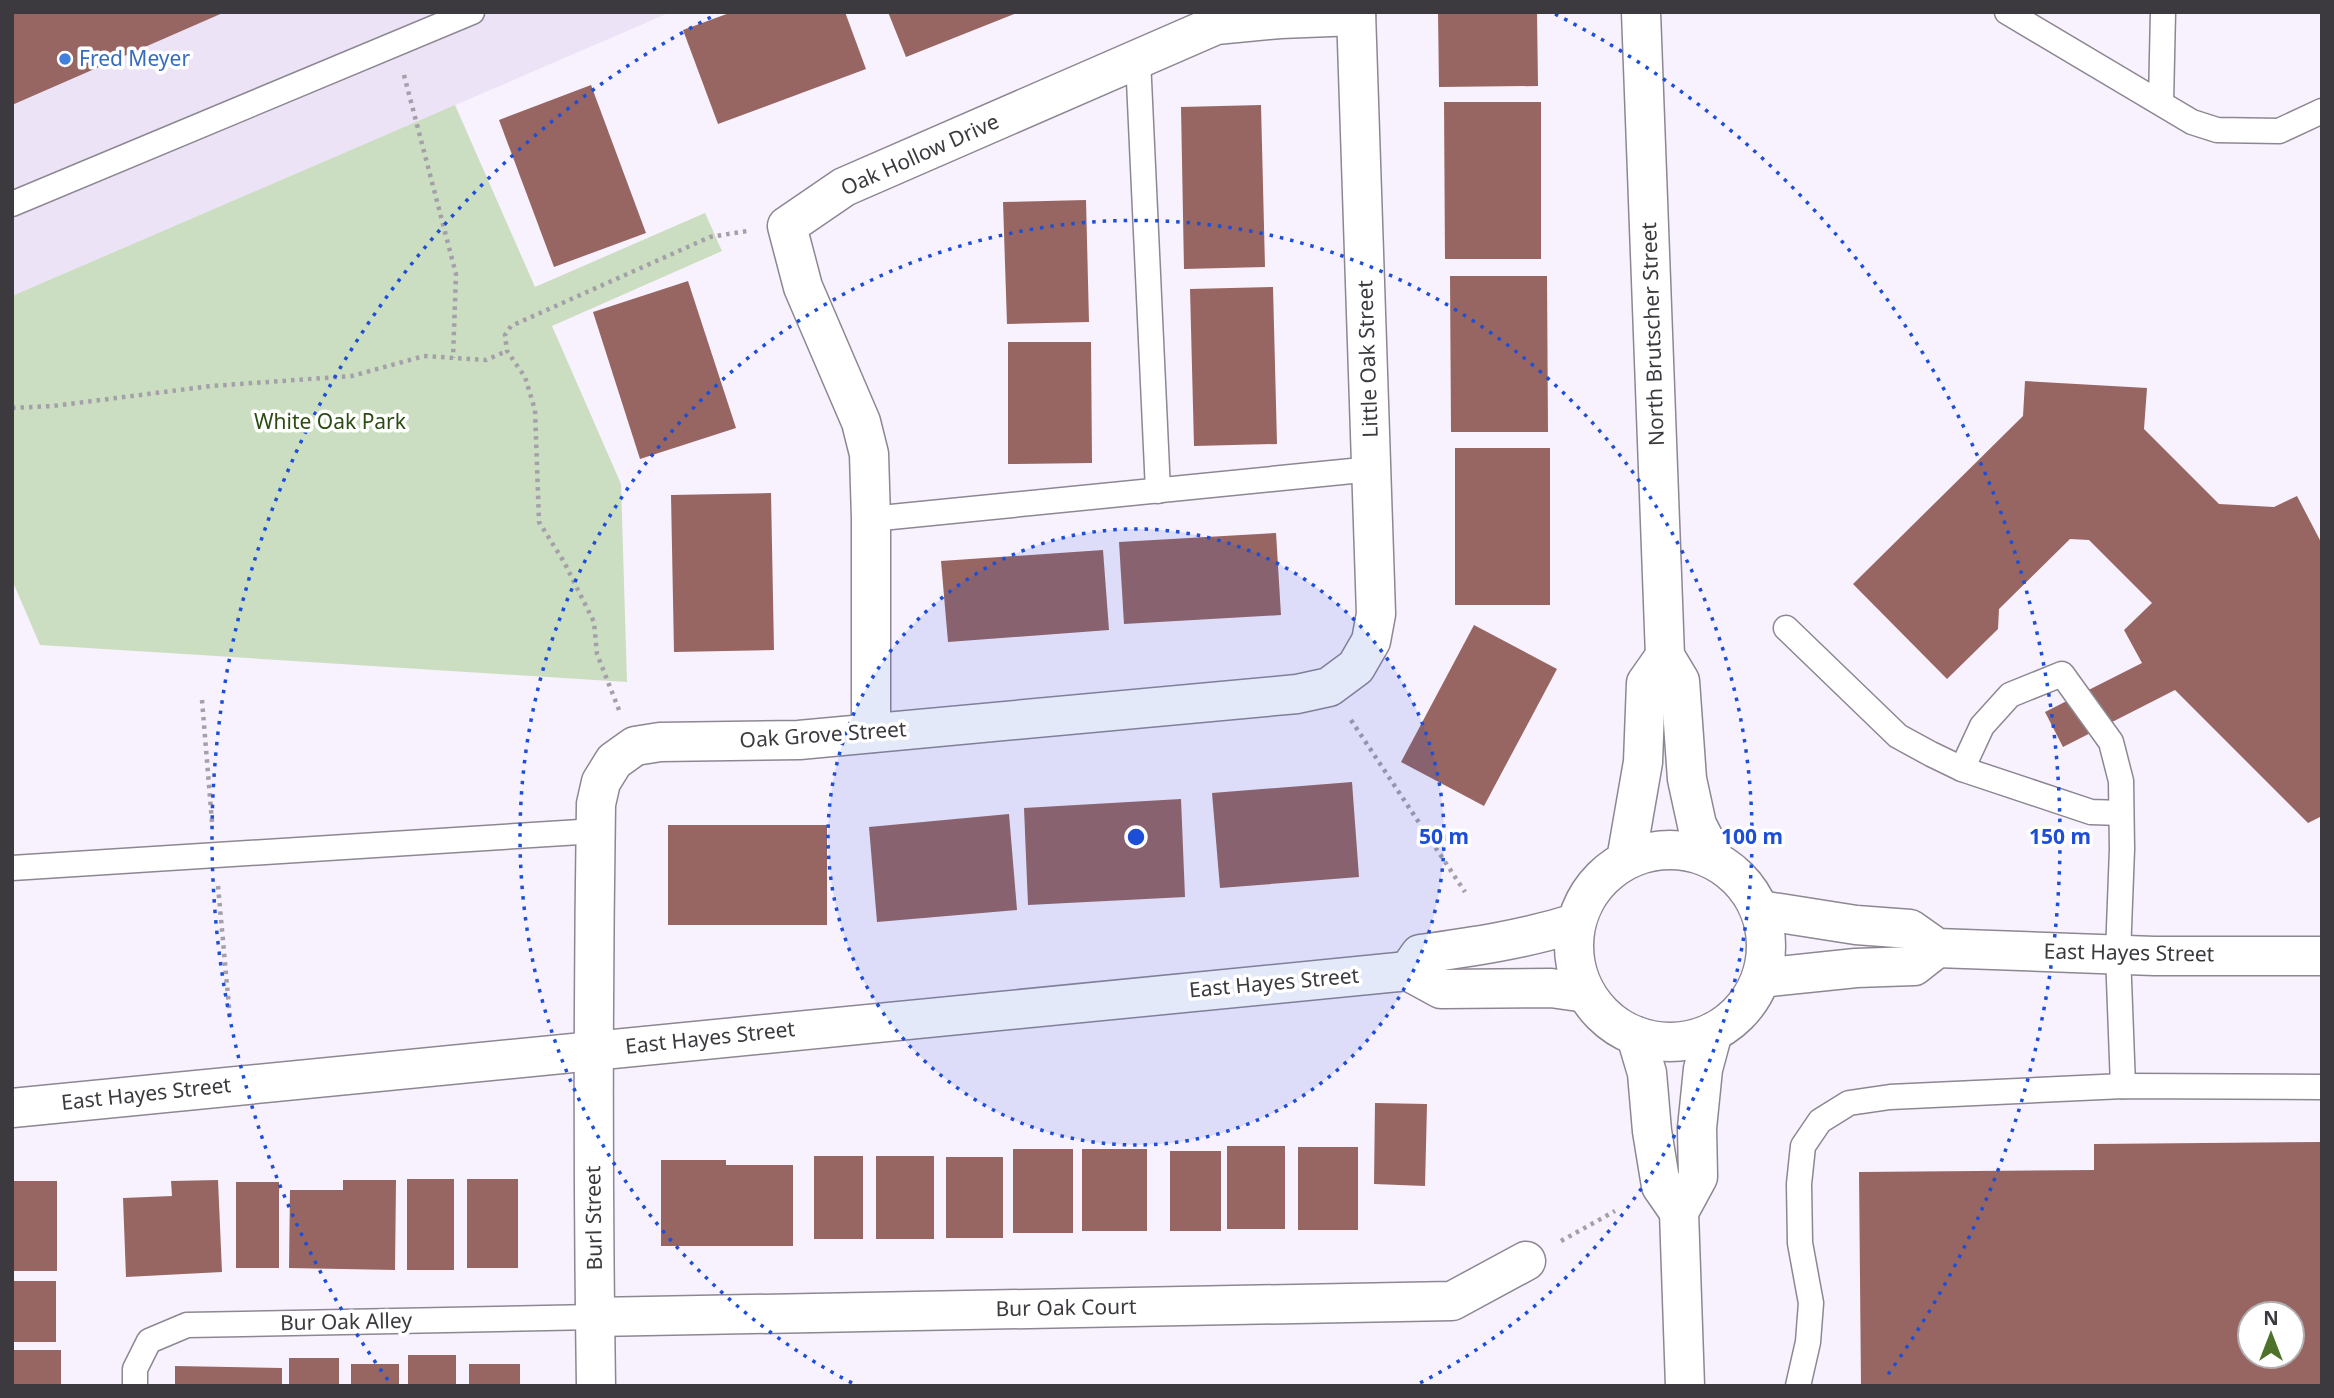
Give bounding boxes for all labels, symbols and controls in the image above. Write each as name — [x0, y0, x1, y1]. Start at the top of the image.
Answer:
place label: Fred Meyer — [79, 44, 190, 72]
marker: Fred Meyer — [57, 51, 73, 67]
street label: Oak Hollow Drive — [836, 107, 1003, 201]
street label: North Brutscher Street — [1634, 221, 1670, 446]
street label: Little Oak Street — [1350, 279, 1384, 438]
park label: White Oak Park — [254, 407, 407, 435]
street label: Oak Grove Street — [739, 714, 908, 754]
text: 50 m — [1419, 822, 1469, 850]
text: 100 m — [1721, 822, 1783, 850]
text: 150 m — [2029, 822, 2091, 850]
centre of rings — [1124, 825, 1148, 849]
street label: East Hayes Street — [2043, 937, 2215, 967]
street label: East Hayes Street — [1188, 961, 1361, 1003]
street label: East Hayes Street — [624, 1014, 797, 1060]
street label: East Hayes Street — [60, 1070, 233, 1116]
street label: Burl Street — [578, 1165, 608, 1271]
street label: Bur Oak Court — [995, 1292, 1137, 1322]
north arrow — [2236, 1300, 2306, 1370]
text: N — [2263, 1305, 2279, 1331]
street label: Bur Oak Alley — [280, 1306, 413, 1336]

